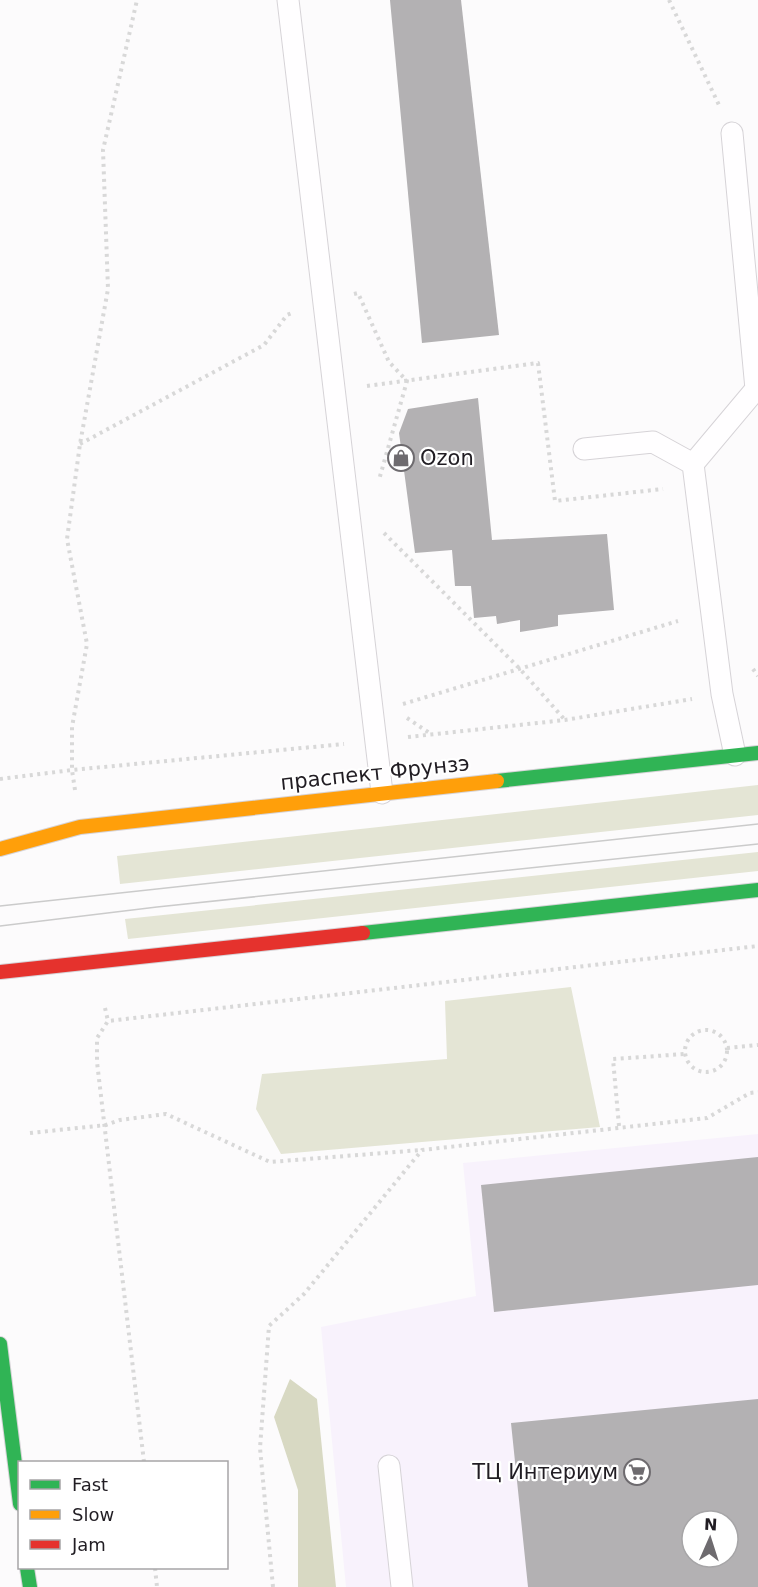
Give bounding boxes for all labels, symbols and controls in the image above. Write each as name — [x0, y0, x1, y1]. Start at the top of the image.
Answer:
shop icon: Ozon — [386, 443, 416, 473]
place label: Ozon — [420, 446, 474, 470]
street label: праспект Фрунзэ — [279, 751, 471, 795]
supermarket icon: ТЦ Интериум — [622, 1457, 652, 1487]
place label: ТЦ Интериум — [471, 1460, 618, 1484]
legend — [18, 1461, 228, 1569]
text: Fast — [72, 1474, 108, 1495]
text: Slow — [72, 1504, 114, 1525]
north arrow — [680, 1509, 740, 1569]
text: N — [704, 1515, 718, 1534]
text: Jam — [71, 1534, 106, 1555]

